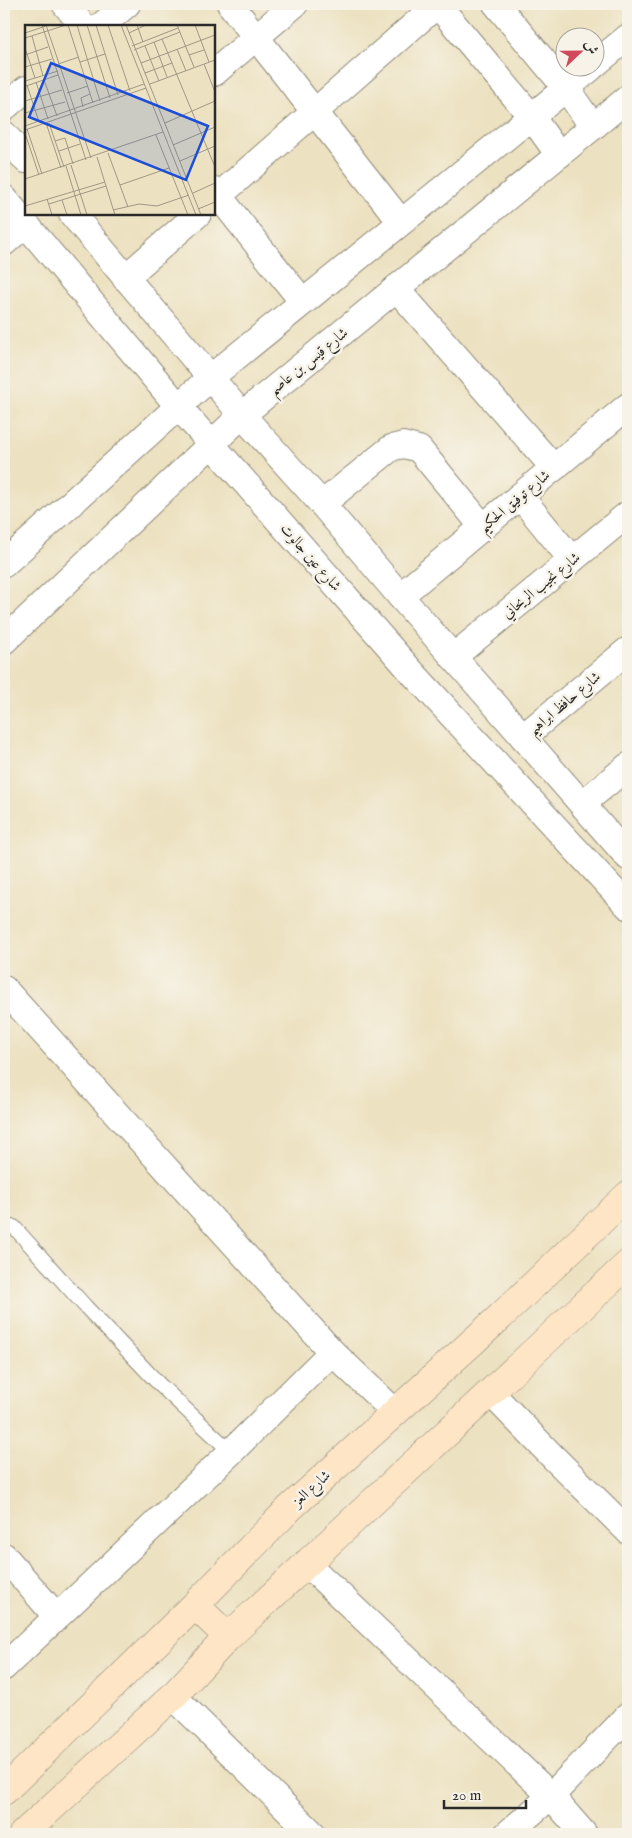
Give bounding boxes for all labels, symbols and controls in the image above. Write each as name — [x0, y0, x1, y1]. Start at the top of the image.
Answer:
inset map — [25, 25, 215, 215]
north arrow — [554, 28, 604, 78]
text: ش — [580, 38, 602, 57]
street label: شارع قيس بن عاصم — [265, 323, 355, 403]
street label: شارع توفيق الحكيم — [475, 466, 557, 541]
street label: شارع عين جالوت — [274, 519, 345, 597]
street label: شارع نجيب الريحاني — [498, 548, 586, 625]
street label: شارع حافظ ابراهيم — [524, 667, 608, 743]
street label: شارع العز — [286, 1466, 337, 1514]
scale bar — [444, 1778, 527, 1810]
text: 20 m — [452, 1786, 482, 1805]

